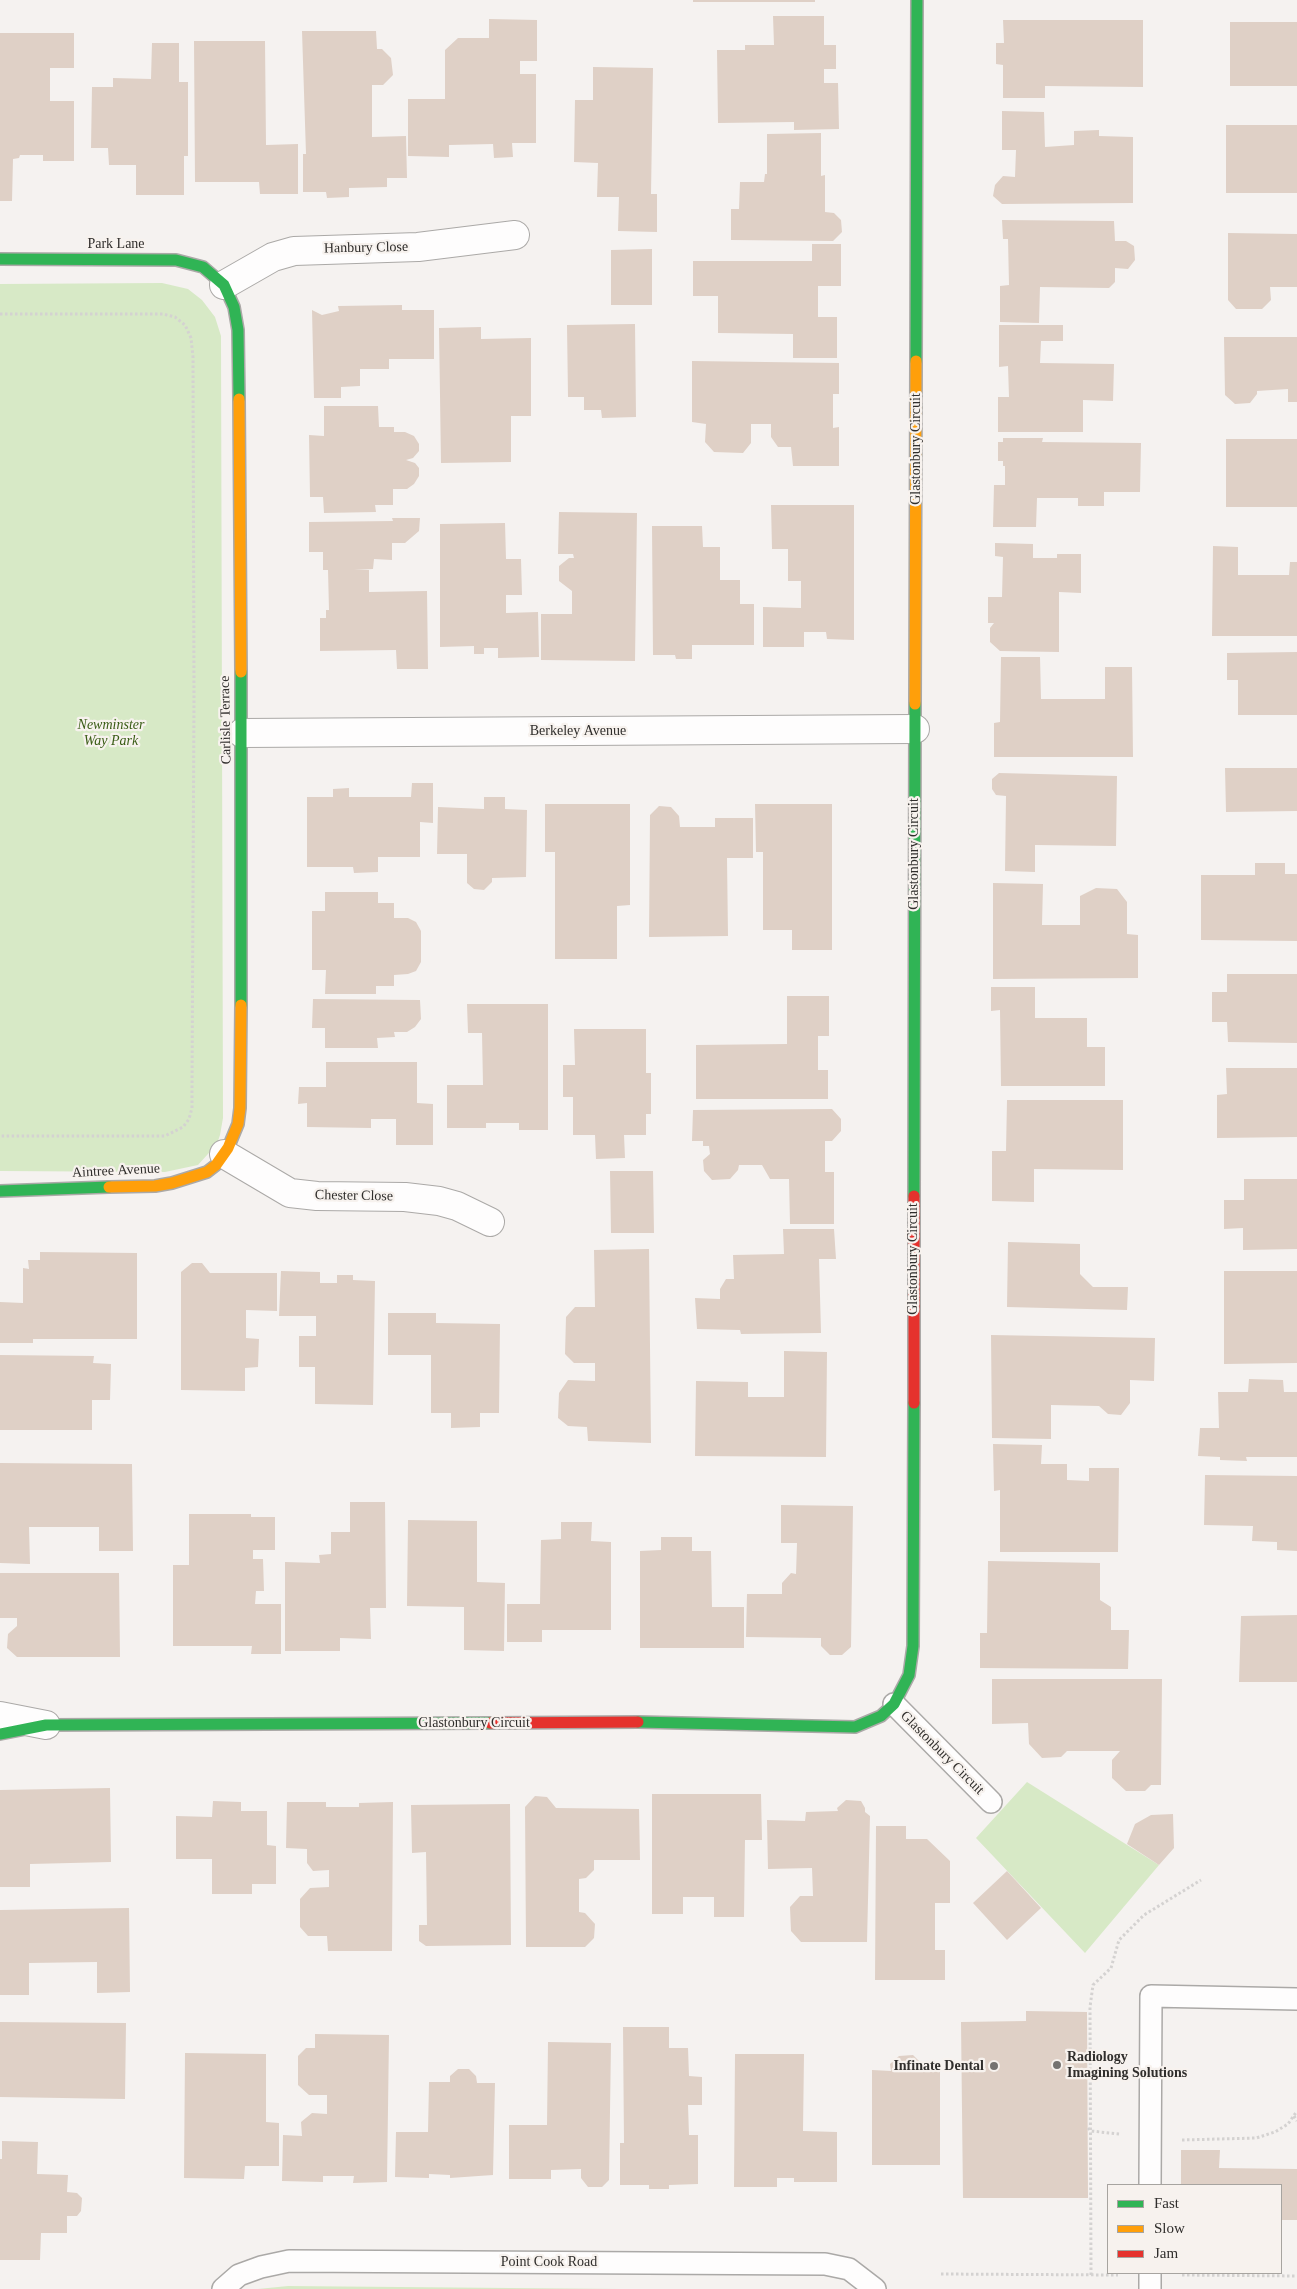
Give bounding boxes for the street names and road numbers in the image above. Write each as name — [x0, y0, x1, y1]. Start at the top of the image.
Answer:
street label: Park Lane — [87, 236, 145, 252]
street label: Hanbury Close — [324, 239, 408, 257]
street label: Glastonbury Circuit — [908, 393, 924, 505]
street label: Carlisle Terrace — [217, 675, 235, 765]
street label: Berkeley Avenue — [530, 723, 626, 739]
street label: Glastonbury Circuit — [906, 798, 922, 910]
street label: Aintree Avenue — [72, 1160, 160, 1182]
street label: Chester Close — [315, 1187, 393, 1205]
street label: Glastonbury Circuit — [905, 1203, 921, 1315]
street label: Glastonbury Circuit — [897, 1708, 987, 1798]
street label: Glastonbury Circuit — [418, 1715, 530, 1731]
street label: Point Cook Road — [501, 2254, 597, 2270]

